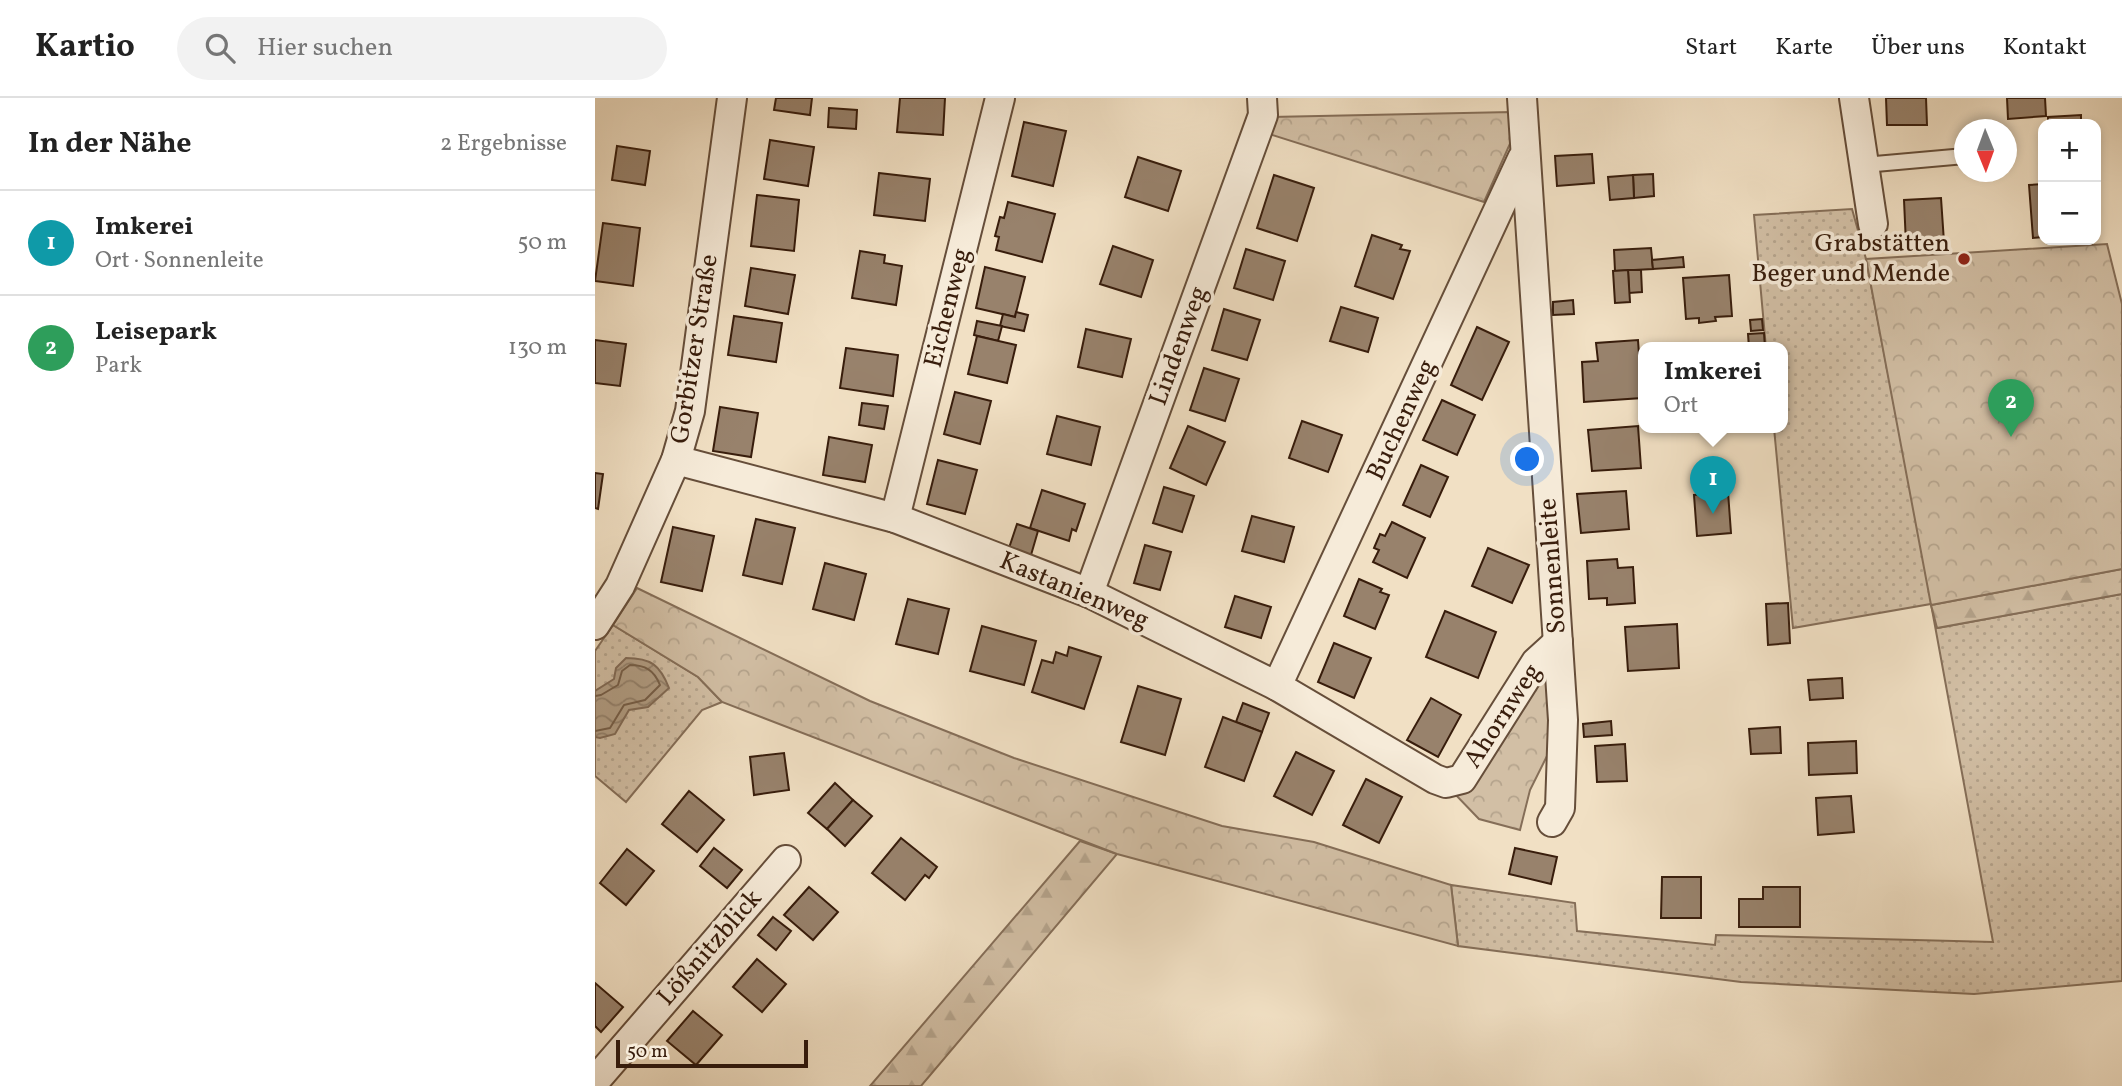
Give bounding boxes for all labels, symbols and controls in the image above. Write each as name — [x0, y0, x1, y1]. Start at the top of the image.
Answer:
search box — [177, 17, 667, 80]
text: Kartio — [35, 25, 135, 71]
icon: search — [201, 29, 239, 67]
text: Hier suchen — [257, 30, 393, 66]
text: Start — [1685, 31, 1737, 65]
text: Karte — [1775, 31, 1833, 65]
text: Über uns — [1871, 31, 1965, 65]
text: Kontakt — [2003, 31, 2087, 65]
north arrow — [1954, 119, 2017, 182]
map controls — [2038, 119, 2101, 245]
button: + — [2038, 119, 2101, 182]
text: In der Nähe — [28, 123, 192, 165]
text: 2 Ergebnisse — [440, 128, 567, 160]
button: − — [2038, 182, 2101, 245]
text: Imkerei — [95, 209, 194, 245]
place label: Grabstätten Beger und Mende — [1751, 226, 1950, 292]
text: 1 — [46, 227, 56, 259]
text: 50 m — [518, 227, 567, 259]
street label: Eichenweg — [916, 244, 980, 372]
text: Ort · Sonnenleite — [95, 245, 264, 277]
marker: Grabstätten Beger und Mende — [1956, 251, 1972, 267]
street label: Gorbitzer Straße — [662, 252, 728, 446]
street label: Lindenweg — [1141, 281, 1217, 411]
text: Leisepark — [95, 314, 217, 350]
text: 2 — [45, 332, 57, 364]
text: 130 m — [508, 332, 567, 364]
popup — [1638, 342, 1788, 433]
text: Park — [95, 350, 142, 382]
street label: Buchenweg — [1358, 354, 1446, 486]
text: Imkerei — [1664, 354, 1762, 390]
pin: 2 — [1988, 379, 2034, 437]
text: Ort — [1664, 390, 1698, 422]
your location — [1510, 442, 1544, 476]
pin: 1 — [1690, 456, 1736, 514]
street label: Sonnenleite — [1530, 497, 1576, 635]
street label: Kastanienweg — [994, 543, 1154, 639]
street label: Ahornweg — [1456, 657, 1550, 775]
street label: Lößnitzblick — [649, 882, 771, 1014]
scale bar — [616, 1037, 809, 1069]
text: 50 m — [627, 1039, 668, 1065]

